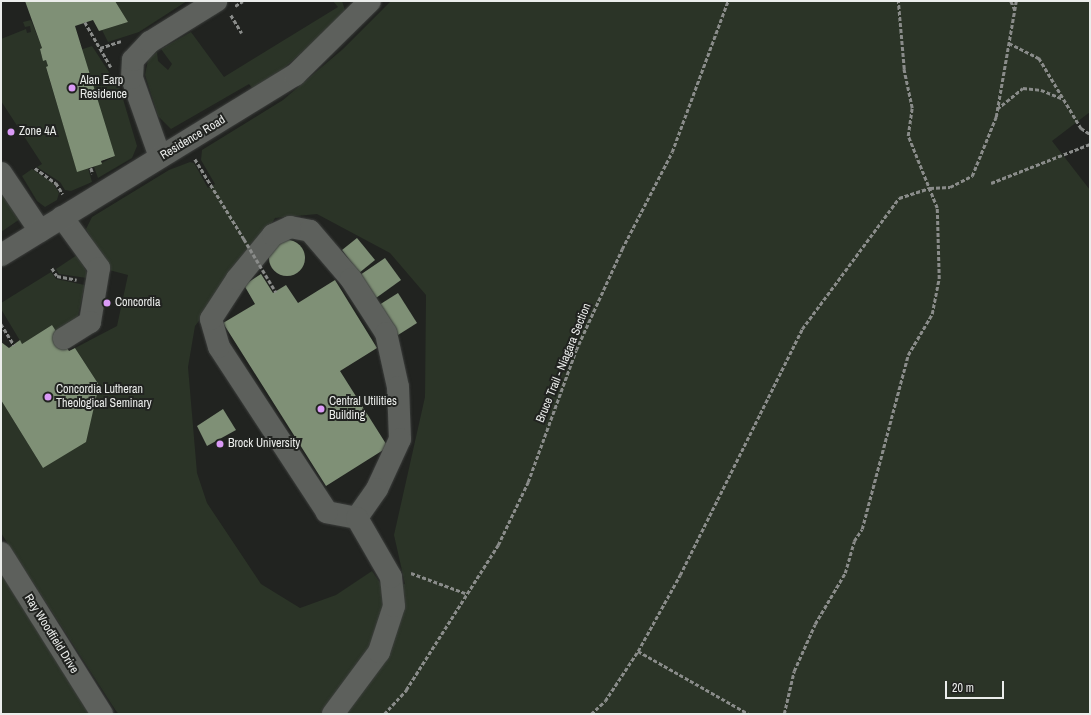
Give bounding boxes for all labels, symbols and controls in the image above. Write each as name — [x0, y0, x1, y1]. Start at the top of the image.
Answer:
place label: Alan Earp Residence — [80, 74, 127, 102]
marker: Alan Earp Residence — [67, 83, 77, 93]
street label: Residence Road — [158, 113, 228, 163]
place label: Zone 4A — [19, 125, 56, 139]
marker: Zone 4A — [6, 127, 16, 137]
place label: Concordia — [115, 296, 160, 310]
marker: Concordia — [102, 298, 112, 308]
street label: Bruce Trail - Niagara Section — [533, 301, 595, 425]
place label: Concordia Lutheran Theological Seminary — [56, 383, 152, 411]
marker: Concordia Lutheran Theological Seminary — [43, 392, 53, 402]
place label: Central Utilities Building — [329, 395, 397, 423]
marker: Central Utilities Building — [316, 404, 326, 414]
place label: Brock University — [228, 437, 300, 451]
marker: Brock University — [215, 439, 225, 449]
street label: Ray Woodfield Drive — [21, 592, 81, 676]
scale bar — [947, 673, 1006, 699]
text: 20 m — [952, 680, 974, 696]

